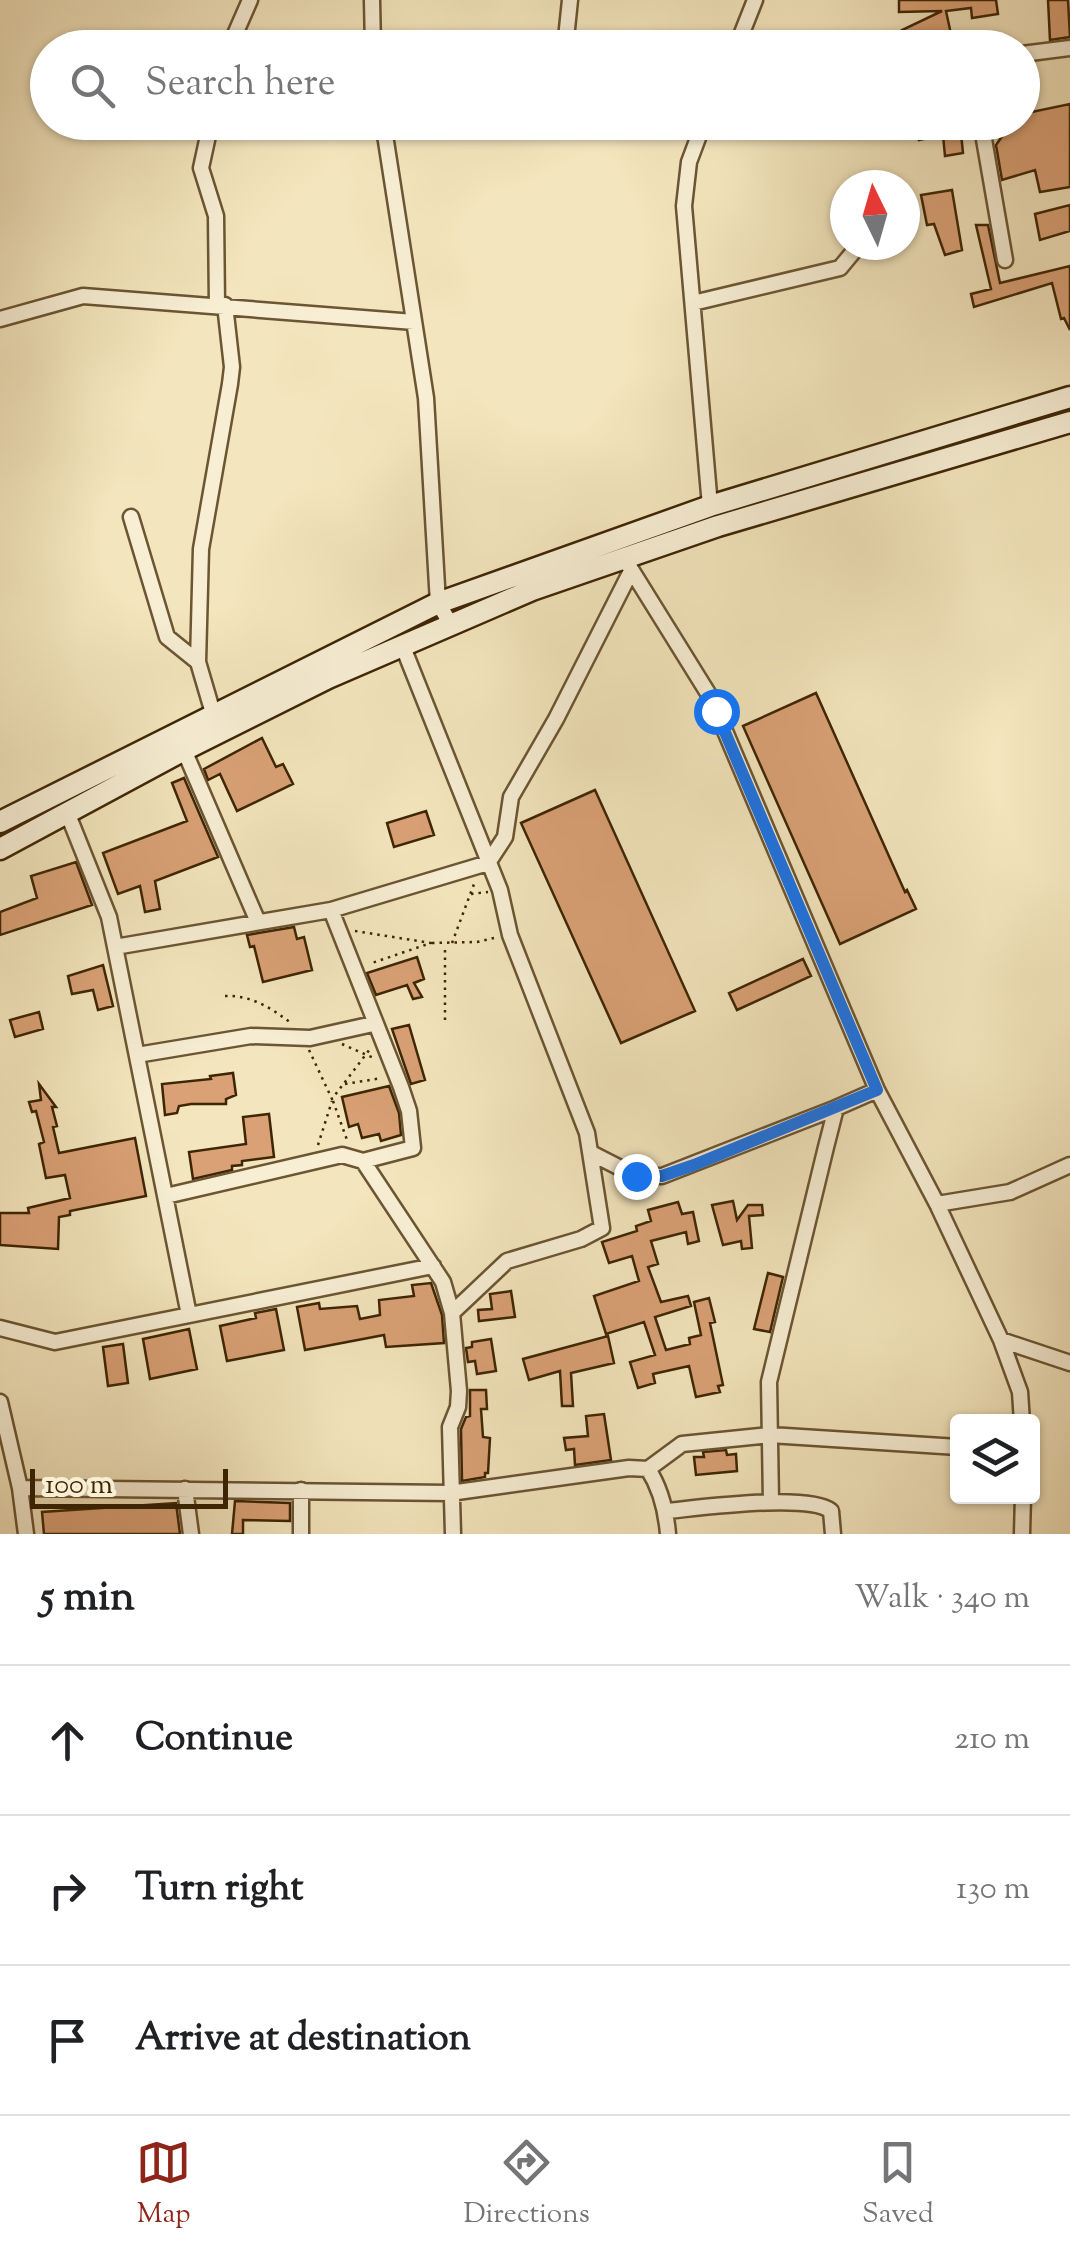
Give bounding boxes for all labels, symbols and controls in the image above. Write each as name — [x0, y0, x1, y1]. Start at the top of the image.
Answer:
search box — [30, 30, 1040, 140]
icon: search — [65, 58, 120, 113]
text: Search here — [145, 58, 336, 112]
north arrow — [830, 170, 920, 260]
route start — [694, 689, 740, 735]
route end — [614, 1154, 660, 1200]
map controls — [950, 1414, 1040, 1504]
button: layers — [950, 1414, 1040, 1504]
scale bar — [30, 1464, 228, 1508]
text: 100 m — [45, 1466, 113, 1506]
text: 5 min — [40, 1569, 135, 1629]
text: Walk · 340 m — [854, 1576, 1030, 1622]
icon: ahead — [40, 1713, 95, 1768]
text: Continue — [135, 1713, 293, 1767]
text: 210 m — [954, 1717, 1030, 1763]
icon: right — [40, 1863, 95, 1918]
text: Turn right — [135, 1863, 303, 1917]
text: 130 m — [956, 1867, 1030, 1913]
icon: arrive — [40, 2013, 95, 2068]
text: Arrive at destination — [135, 2013, 471, 2067]
tab: Map — [136, 2135, 191, 2235]
tab: Directions — [463, 2135, 590, 2235]
tab: Saved — [862, 2135, 934, 2235]

